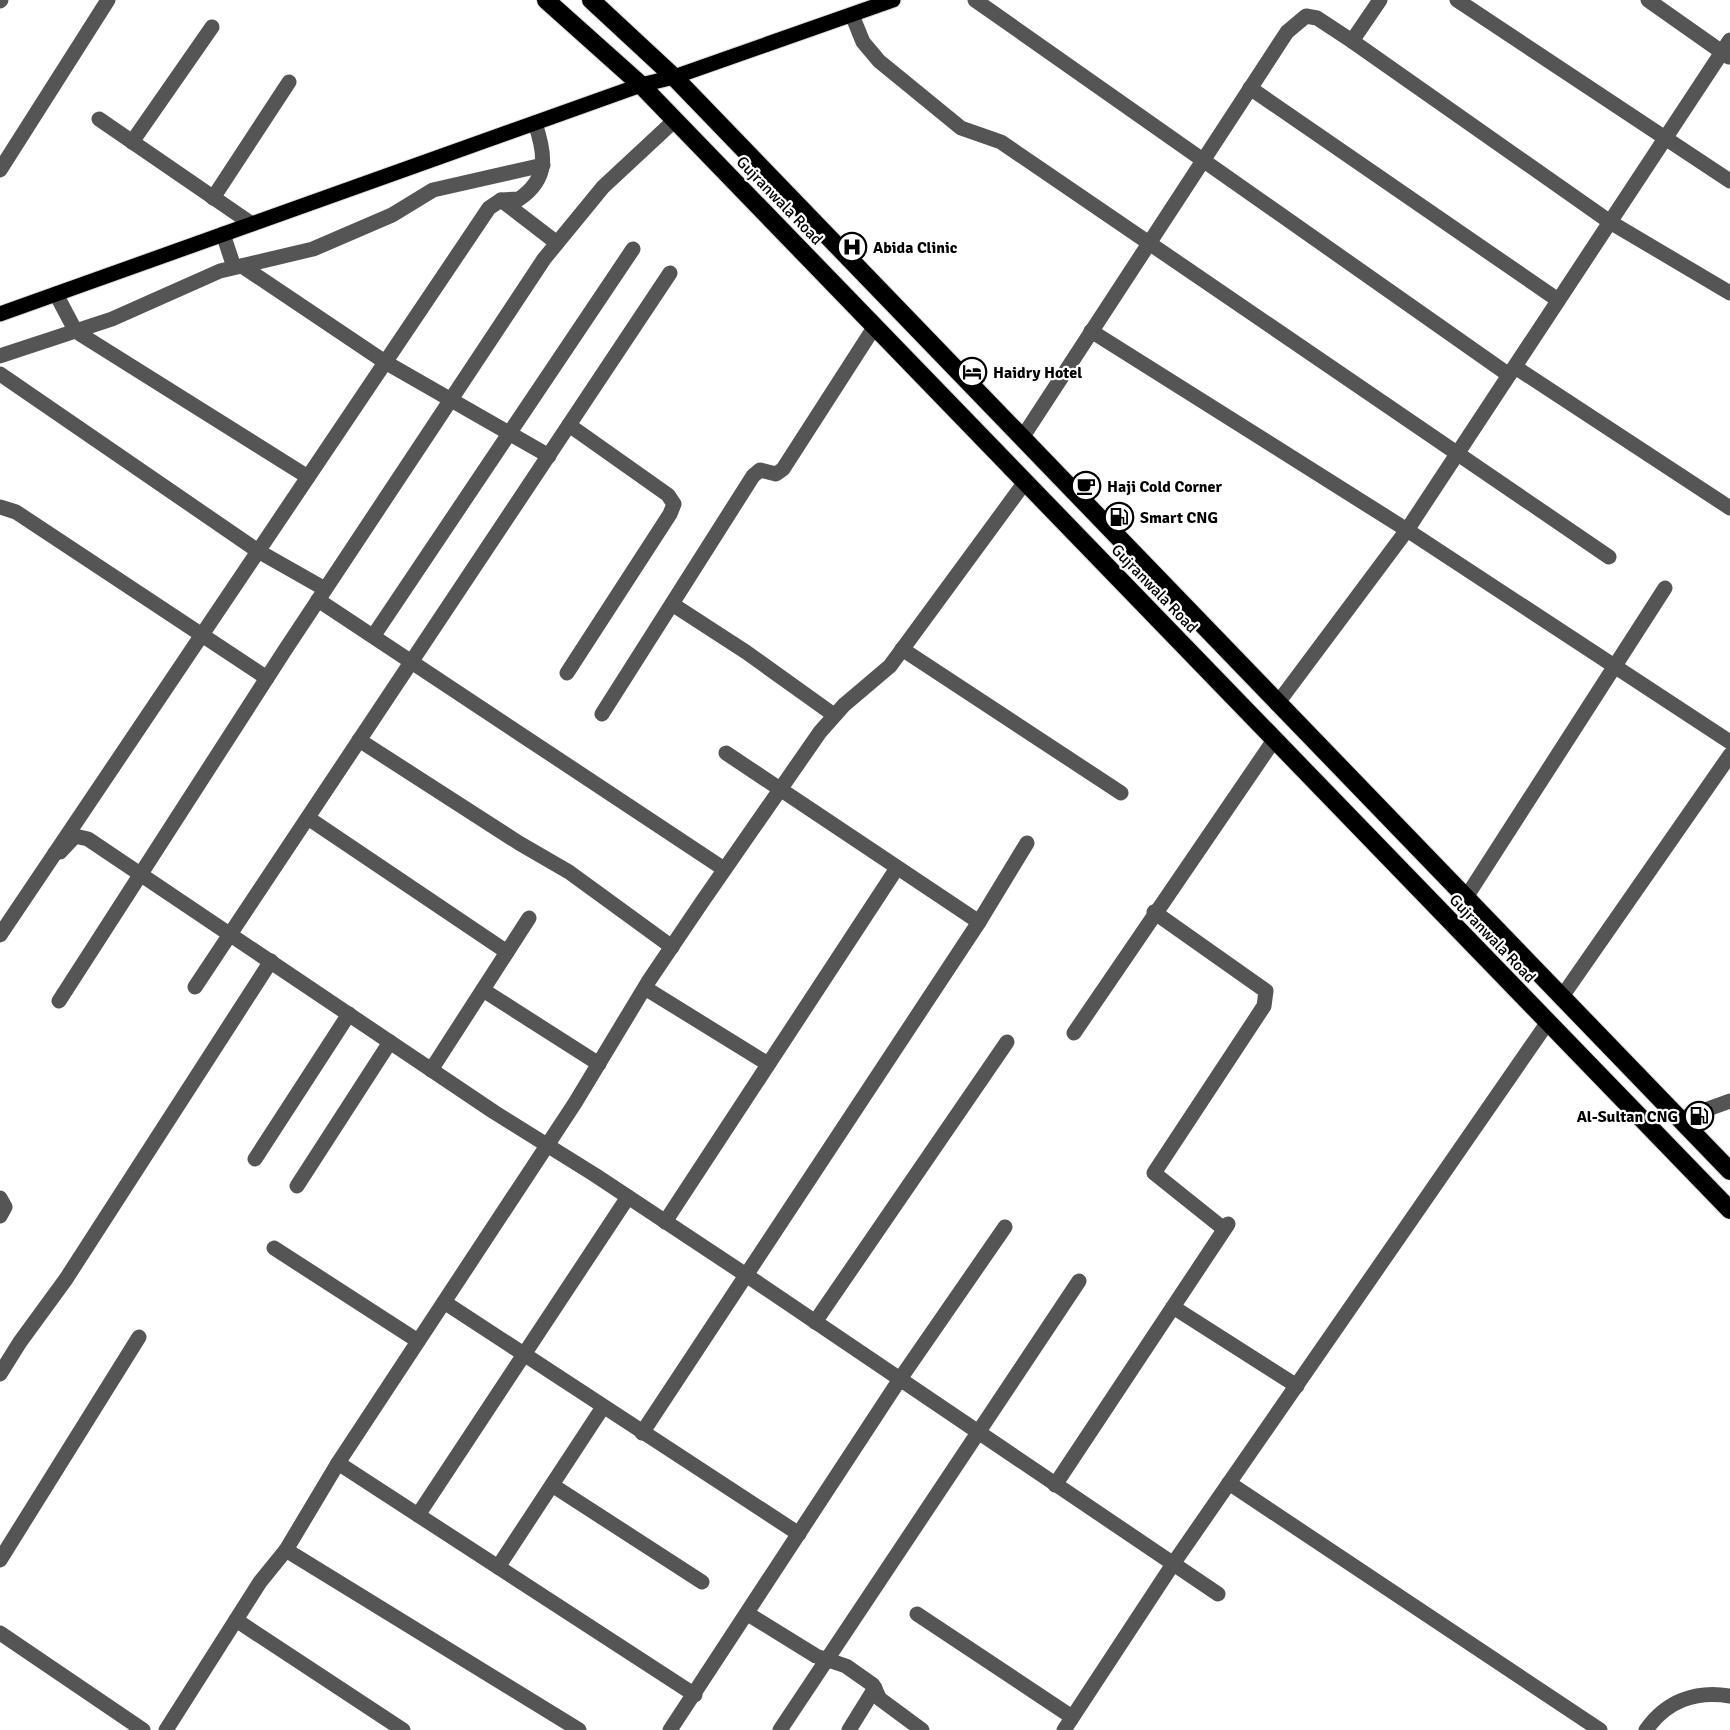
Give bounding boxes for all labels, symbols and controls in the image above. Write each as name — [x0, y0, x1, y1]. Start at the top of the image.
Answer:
street label: Gujranwala Road — [732, 152, 827, 249]
hospital icon: Abida Clinic — [836, 231, 868, 263]
place label: Abida Clinic — [873, 238, 958, 258]
hotel icon: Haidry Hotel — [956, 356, 988, 388]
place label: Haidry Hotel — [993, 363, 1082, 383]
cafe icon: Haji Cold Corner — [1070, 470, 1102, 502]
place label: Haji Cold Corner — [1107, 477, 1223, 497]
fuel station icon: Smart CNG — [1103, 501, 1135, 533]
place label: Smart CNG — [1140, 508, 1218, 528]
street label: Gujranwala Road — [1107, 540, 1202, 637]
street label: Gujranwala Road — [1445, 890, 1540, 987]
fuel station icon: Al-Sultan CNG — [1683, 1100, 1715, 1132]
place label: Al-Sultan CNG — [1577, 1107, 1678, 1127]

